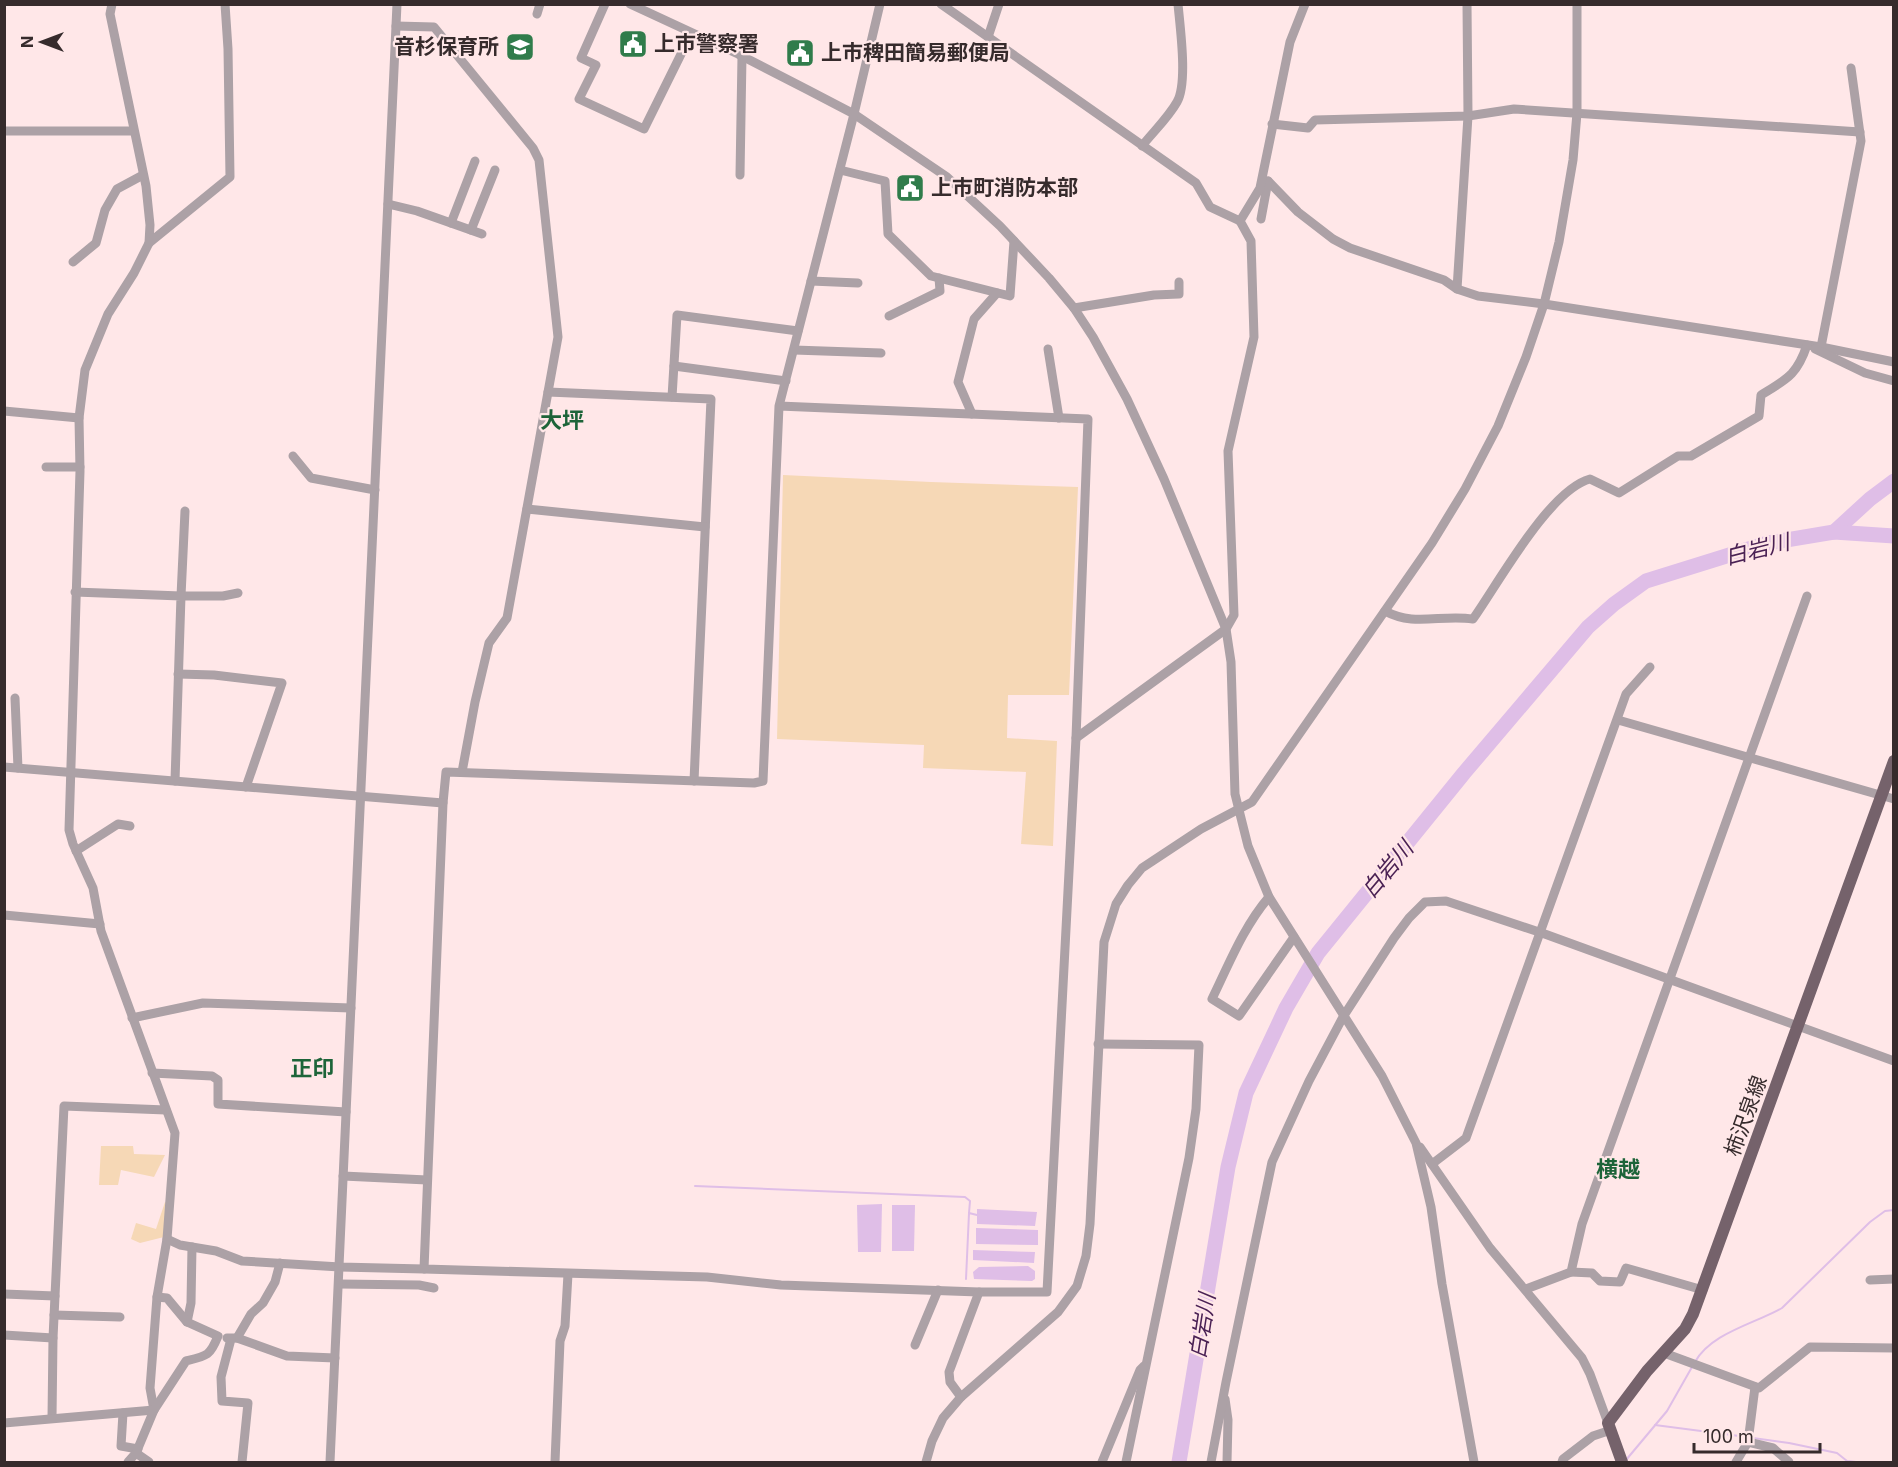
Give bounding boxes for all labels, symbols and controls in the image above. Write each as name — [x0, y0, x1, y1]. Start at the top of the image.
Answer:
north arrow — [12, 12, 72, 72]
public building icon: 上市警察署 — [617, 28, 649, 60]
school or university icon: 音杉保育所 — [504, 31, 536, 63]
place label: 上市警察署 — [654, 31, 759, 56]
place label: 音杉保育所 — [394, 34, 499, 59]
text: N — [17, 36, 37, 48]
public building icon: 上市稗田簡易郵便局 — [784, 37, 816, 69]
place label: 上市稗田簡易郵便局 — [821, 40, 1010, 65]
public building icon: 上市町消防本部 — [894, 172, 926, 204]
place label: 上市町消防本部 — [931, 175, 1078, 200]
district label: 大坪 — [540, 407, 584, 433]
water label: 白岩川 — [1722, 528, 1794, 570]
water label: 白岩川 — [1356, 834, 1419, 903]
district label: 正印 — [290, 1055, 334, 1081]
street label: 柿沢泉線 — [1719, 1072, 1772, 1160]
district label: 横越 — [1596, 1156, 1640, 1182]
water label: 白岩川 — [1184, 1289, 1220, 1361]
scale bar — [1694, 1416, 1820, 1454]
text: 100 m — [1703, 1426, 1754, 1447]

